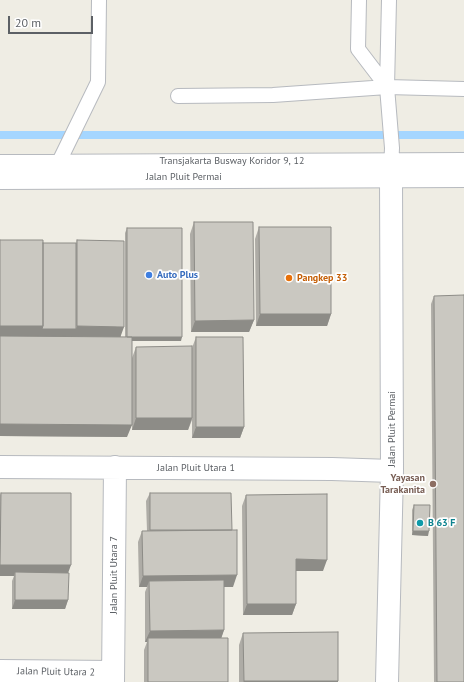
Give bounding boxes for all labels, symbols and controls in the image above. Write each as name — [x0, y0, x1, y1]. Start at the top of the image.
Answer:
scale bar — [10, 8, 95, 34]
text: 20 m — [15, 15, 41, 30]
street label: Transjakarta Busway Koridor 9, 12 — [160, 155, 304, 167]
street label: Jalan Pluit Permai — [146, 171, 222, 183]
place label: Auto Plus — [157, 269, 198, 281]
marker: Auto Plus — [144, 270, 154, 280]
place label: Pangkep 33 — [297, 272, 347, 284]
marker: Pangkep 33 — [284, 273, 294, 283]
street label: Jalan Pluit Permai — [386, 391, 398, 467]
street label: Jalan Pluit Utara 1 — [157, 462, 235, 474]
place label: Yayasan Tarakanita — [380, 472, 425, 496]
marker: Yayasan Tarakanita — [428, 479, 438, 489]
place label: B 63 F — [428, 517, 455, 529]
marker: B 63 F — [415, 518, 425, 528]
street label: Jalan Pluit Utara 7 — [108, 536, 120, 614]
street label: Jalan Pluit Utara 2 — [17, 665, 95, 679]

